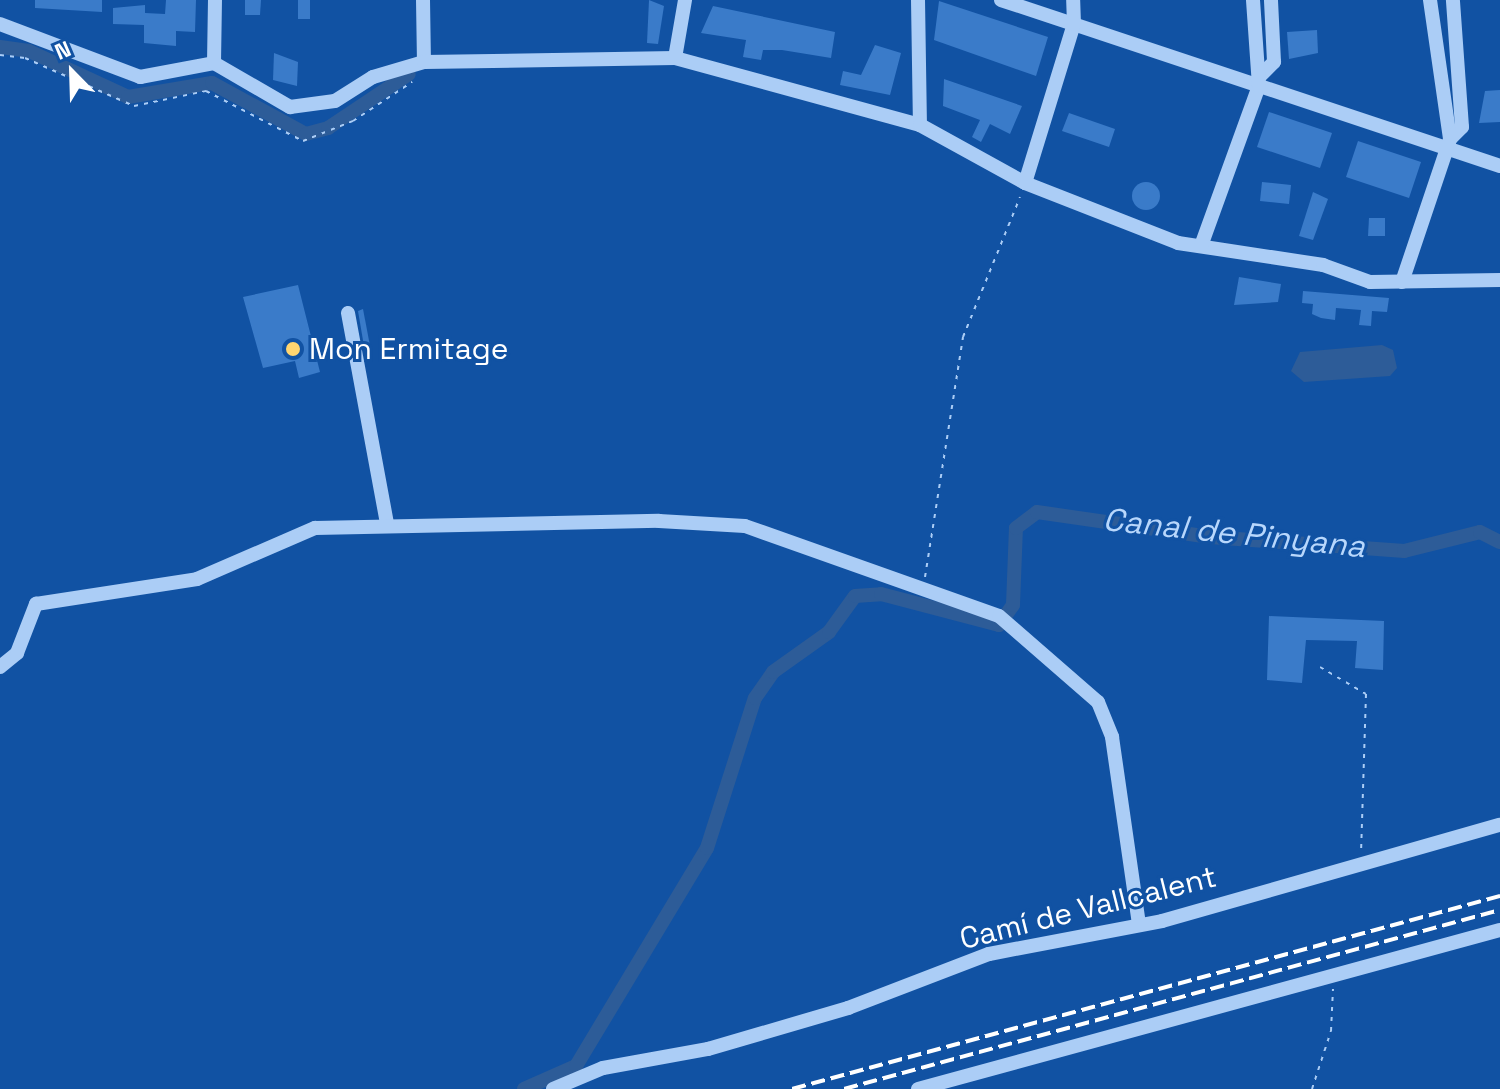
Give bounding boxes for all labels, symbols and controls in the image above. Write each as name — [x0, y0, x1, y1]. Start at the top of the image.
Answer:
north arrow — [32, 32, 112, 112]
text: N — [50, 34, 75, 66]
place label: Mon Ermitage — [309, 331, 509, 367]
marker: Mon Ermitage — [284, 340, 302, 358]
water label: Canal de Pinyana — [1101, 500, 1367, 566]
street label: Camí de Vallcalent — [956, 859, 1220, 957]

